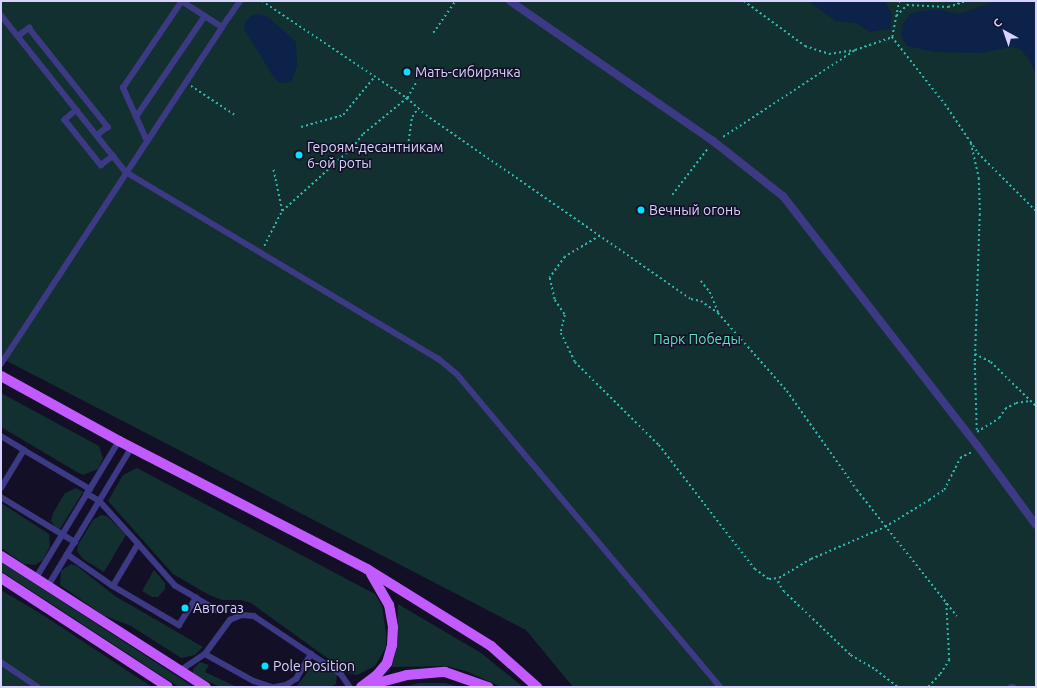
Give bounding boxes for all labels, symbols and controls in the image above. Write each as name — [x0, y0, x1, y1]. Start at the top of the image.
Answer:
north arrow — [985, 12, 1025, 52]
text: С — [991, 16, 1004, 30]
place label: Мать-сибирячка — [415, 64, 521, 80]
marker: Мать-сибирячка — [402, 67, 412, 77]
place label: Героям-десантникам 6-ой роты — [307, 139, 444, 172]
marker: Героям-десантникам 6-ой роты — [294, 150, 304, 160]
place label: Вечный огонь — [649, 202, 740, 218]
marker: Вечный огонь — [636, 205, 646, 215]
park label: Парк Победы — [653, 331, 741, 347]
place label: Автогаз — [193, 600, 244, 616]
marker: Автогаз — [180, 603, 190, 613]
place label: Pole Position — [273, 658, 355, 674]
marker: Pole Position — [260, 661, 270, 671]

